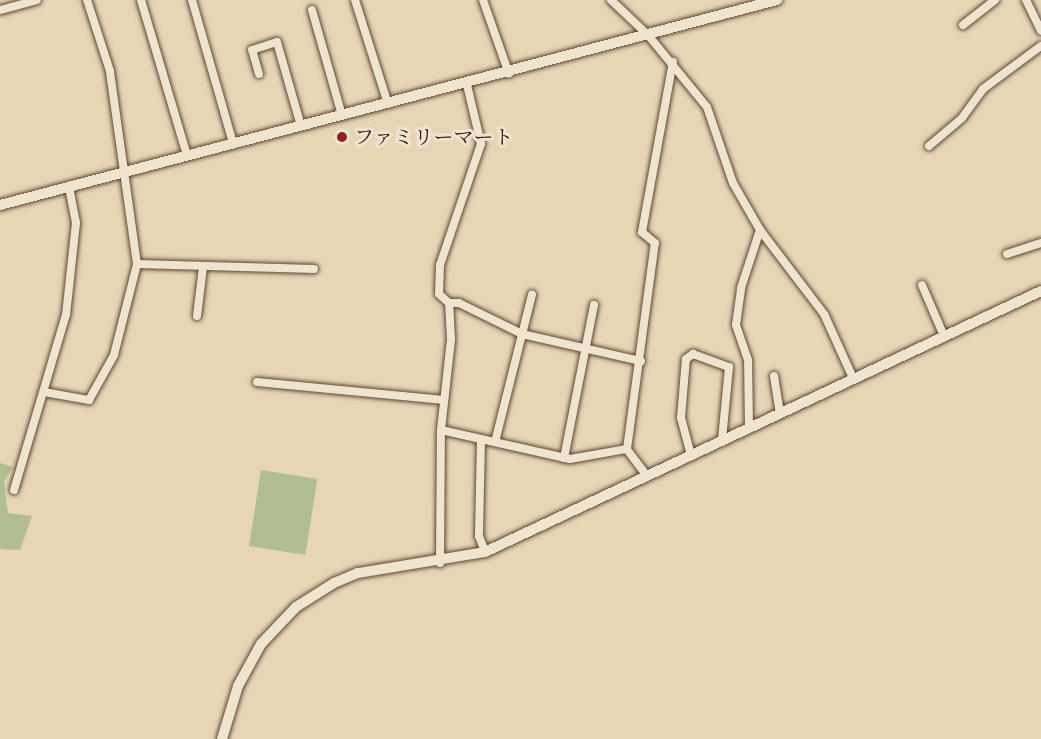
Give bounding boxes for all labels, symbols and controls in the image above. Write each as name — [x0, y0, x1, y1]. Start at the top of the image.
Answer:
place label: ファミリーマート — [354, 125, 514, 149]
marker: ファミリーマート — [335, 130, 349, 144]

